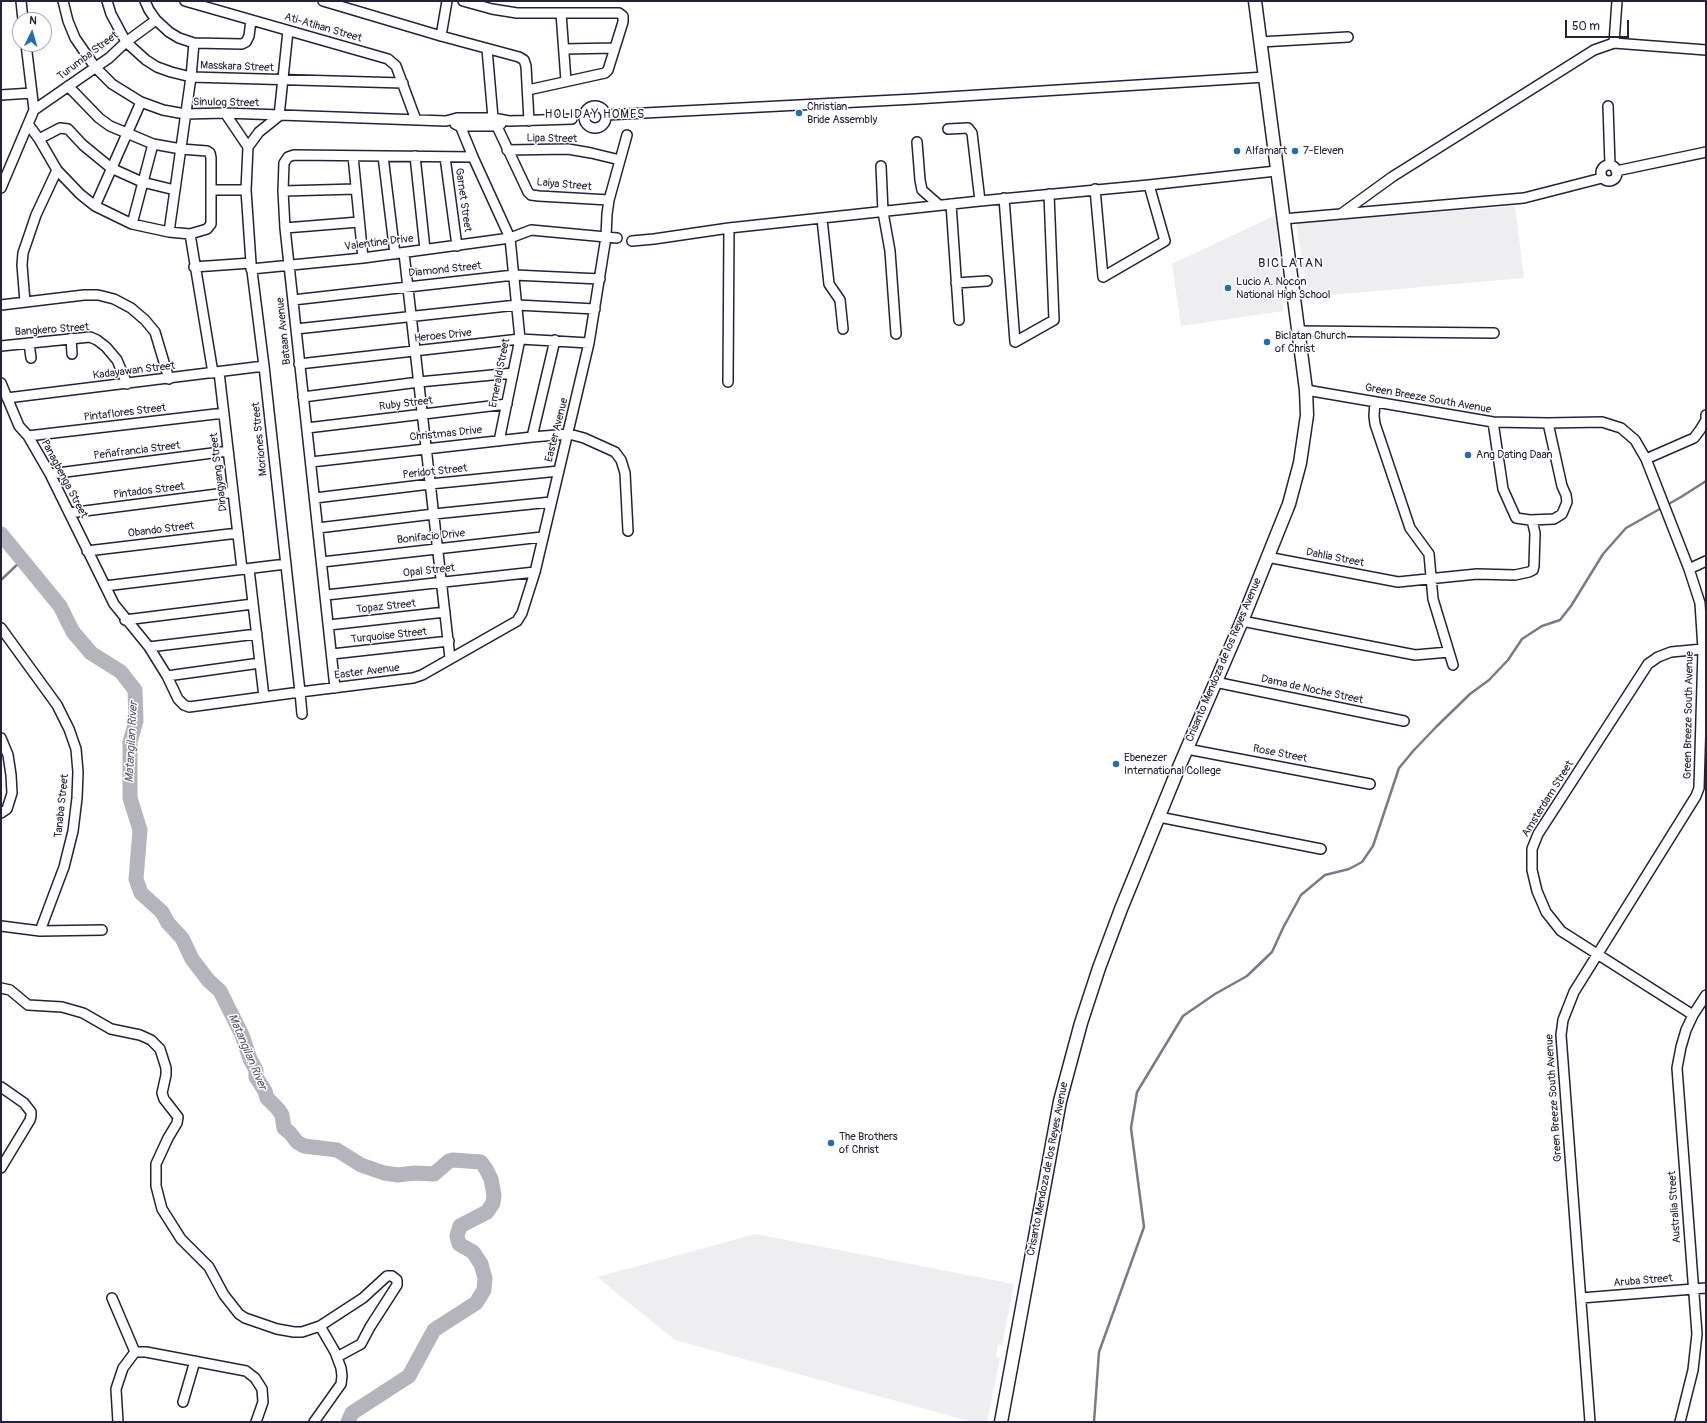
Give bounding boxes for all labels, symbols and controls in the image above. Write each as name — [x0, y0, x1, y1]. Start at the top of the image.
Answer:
street label: Ati-Atihan Street — [283, 11, 363, 45]
north arrow — [12, 12, 52, 52]
scale bar — [1567, 12, 1631, 38]
text: N — [29, 14, 37, 27]
text: 50 m — [1572, 19, 1600, 34]
street label: Turumba Street — [55, 29, 121, 83]
street label: Masskara Street — [200, 59, 274, 75]
street label: Sinulog Street — [193, 96, 259, 110]
place label: Christian Bride Assembly — [807, 100, 877, 126]
district label: HOLIDAY HOMES — [545, 108, 645, 122]
marker: Christian Bride Assembly — [794, 108, 804, 118]
street label: Lipa Street — [527, 132, 577, 146]
place label: Alfamart — [1245, 144, 1287, 158]
place label: 7-Eleven — [1303, 144, 1344, 158]
marker: Alfamart — [1232, 146, 1242, 156]
marker: 7-Eleven — [1290, 146, 1300, 156]
street label: Garnet Street — [452, 167, 474, 233]
street label: Laiya Street — [536, 176, 592, 194]
street label: Valentine Drive — [344, 232, 414, 254]
district label: BICLATAN — [1258, 256, 1324, 272]
street label: Diamond Street — [408, 260, 482, 280]
place label: Lucio A. Nocon National High School — [1236, 275, 1330, 301]
marker: Lucio A. Nocon National High School — [1223, 283, 1233, 293]
street label: Bataan Avenue — [274, 297, 294, 365]
street label: Bangkero Street — [14, 321, 90, 339]
street label: Heroes Drive — [414, 326, 472, 346]
place label: Biclatan Church of Christ — [1275, 329, 1346, 355]
street label: Emerald Street — [487, 337, 513, 409]
marker: Biclatan Church of Christ — [1262, 337, 1272, 347]
street label: Kadayawan Street — [92, 359, 176, 383]
street label: Green Breeze South Avenue — [1364, 381, 1492, 417]
street label: Ruby Street — [378, 394, 434, 414]
street label: Easter Avenue — [543, 397, 571, 463]
street label: Pintaflores Street — [83, 401, 167, 425]
street label: Moriones Street — [250, 401, 270, 477]
street label: Christmas Drive — [409, 424, 483, 444]
street label: Dinagyang Street — [208, 432, 230, 512]
street label: Panagbenga Street — [38, 437, 90, 521]
street label: Peñafrancia Street — [93, 439, 181, 463]
place label: Ang Dating Daan — [1476, 448, 1552, 462]
marker: Ang Dating Daan — [1463, 450, 1473, 460]
street label: Peridot Street — [402, 462, 468, 482]
street label: Pintados Street — [113, 480, 185, 502]
street label: Obando Street — [127, 519, 195, 541]
street label: Bonifacio Drive — [396, 527, 466, 547]
street label: Dahlia Street — [1305, 546, 1365, 570]
street label: Opal Street — [402, 562, 456, 580]
street label: Crisanto Mendoza de los Reyes Avenue — [1183, 576, 1265, 744]
street label: Topaz Street — [356, 597, 416, 617]
street label: Turquoise Street — [350, 625, 428, 647]
street label: Green Breeze South Avenue — [1681, 651, 1697, 779]
street label: Easter Avenue — [334, 661, 400, 683]
street label: Dama de Noche Street — [1260, 673, 1364, 707]
water label: Matangilan River — [123, 701, 141, 783]
street label: Rose Street — [1252, 742, 1308, 766]
place label: Ebenezer International College — [1124, 751, 1221, 777]
street label: Amsterdam Street — [1519, 758, 1577, 840]
marker: Ebenezer International College — [1111, 759, 1121, 769]
street label: Tanaba Street — [52, 773, 72, 839]
water label: Matangilan River — [224, 1012, 270, 1092]
street label: Green Breeze South Avenue — [1543, 1034, 1565, 1162]
street label: Crisanto Mendoza de los Reyes Avenue — [1025, 1081, 1071, 1257]
place label: The Brothers of Christ — [839, 1130, 898, 1156]
marker: The Brothers of Christ — [826, 1138, 836, 1148]
street label: Australia Street — [1666, 1170, 1684, 1244]
street label: Aruba Street — [1613, 1272, 1673, 1290]

